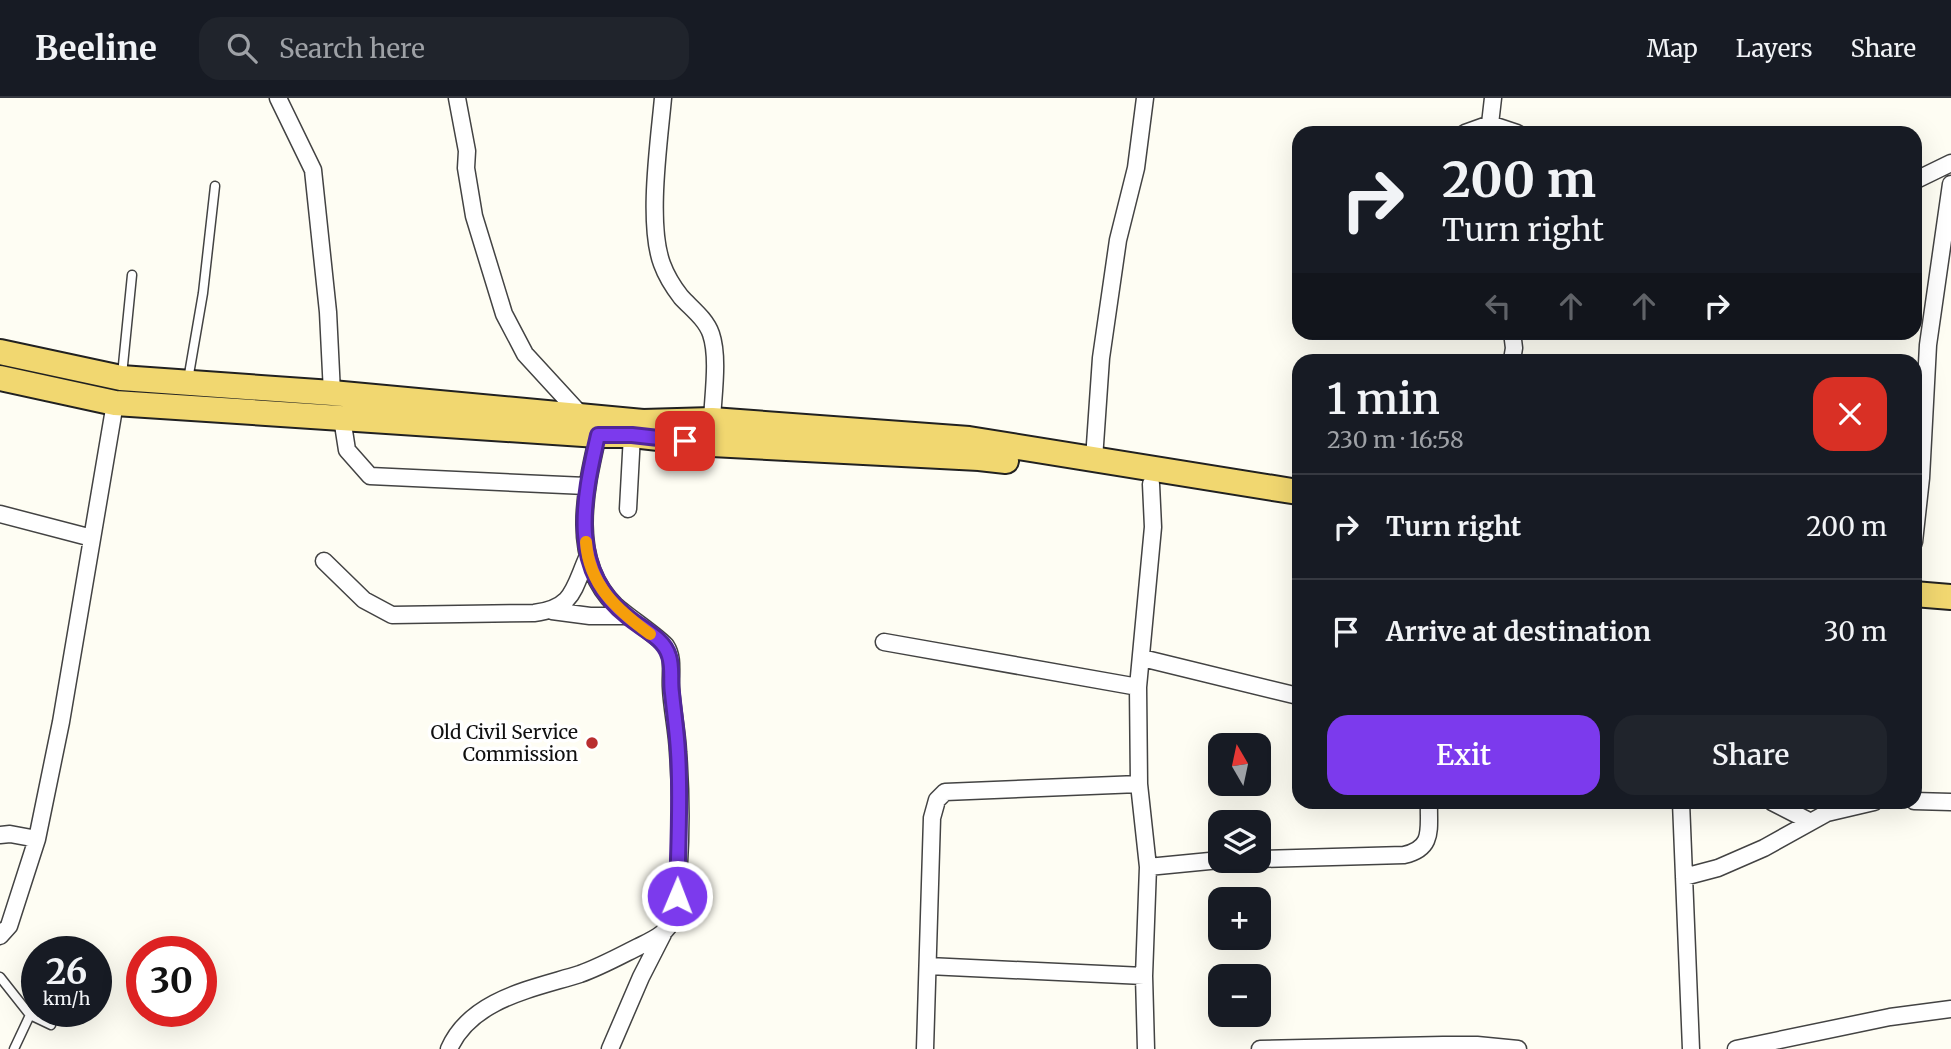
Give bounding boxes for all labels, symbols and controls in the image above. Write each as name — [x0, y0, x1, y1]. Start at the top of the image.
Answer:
search box — [199, 17, 689, 80]
text: Beeline — [35, 28, 157, 69]
icon: search — [223, 29, 261, 67]
text: Search here — [279, 32, 425, 65]
text: Map — [1647, 33, 1698, 64]
text: Layers — [1736, 33, 1812, 64]
text: Share — [1850, 33, 1916, 64]
text: 200 m — [1442, 149, 1596, 210]
icon: right — [1327, 154, 1418, 245]
text: Turn right — [1442, 210, 1604, 250]
icon: left — [1479, 287, 1517, 325]
icon: ahead — [1552, 287, 1590, 325]
icon: ahead — [1625, 287, 1663, 325]
icon: right — [1698, 287, 1736, 325]
text: 1 min — [1327, 373, 1440, 425]
button: close — [1813, 377, 1887, 451]
pin — [655, 411, 715, 471]
icon: arrive — [666, 422, 704, 460]
text: 230 m · 16:58 — [1327, 425, 1464, 454]
icon: right — [1327, 508, 1365, 546]
text: Turn right — [1386, 510, 1521, 543]
text: 200 m — [1806, 510, 1887, 543]
icon: arrive — [1327, 613, 1365, 651]
text: Arrive at destination — [1386, 615, 1651, 648]
text: 30 m — [1824, 615, 1887, 648]
button: Exit — [1327, 715, 1600, 795]
button: Share — [1614, 715, 1887, 795]
place label: Old Civil Service Commission — [431, 720, 578, 766]
north arrow — [1208, 733, 1270, 796]
map controls — [1208, 733, 1271, 1027]
marker: Old Civil Service Commission — [584, 735, 600, 751]
button: layers — [1208, 810, 1271, 873]
position arrow — [640, 859, 714, 933]
button: + — [1208, 887, 1271, 950]
speed limit sign: 30 — [126, 936, 217, 1027]
text: 26 — [46, 950, 87, 994]
button: − — [1208, 964, 1271, 1027]
text: km/h — [43, 987, 90, 1010]

